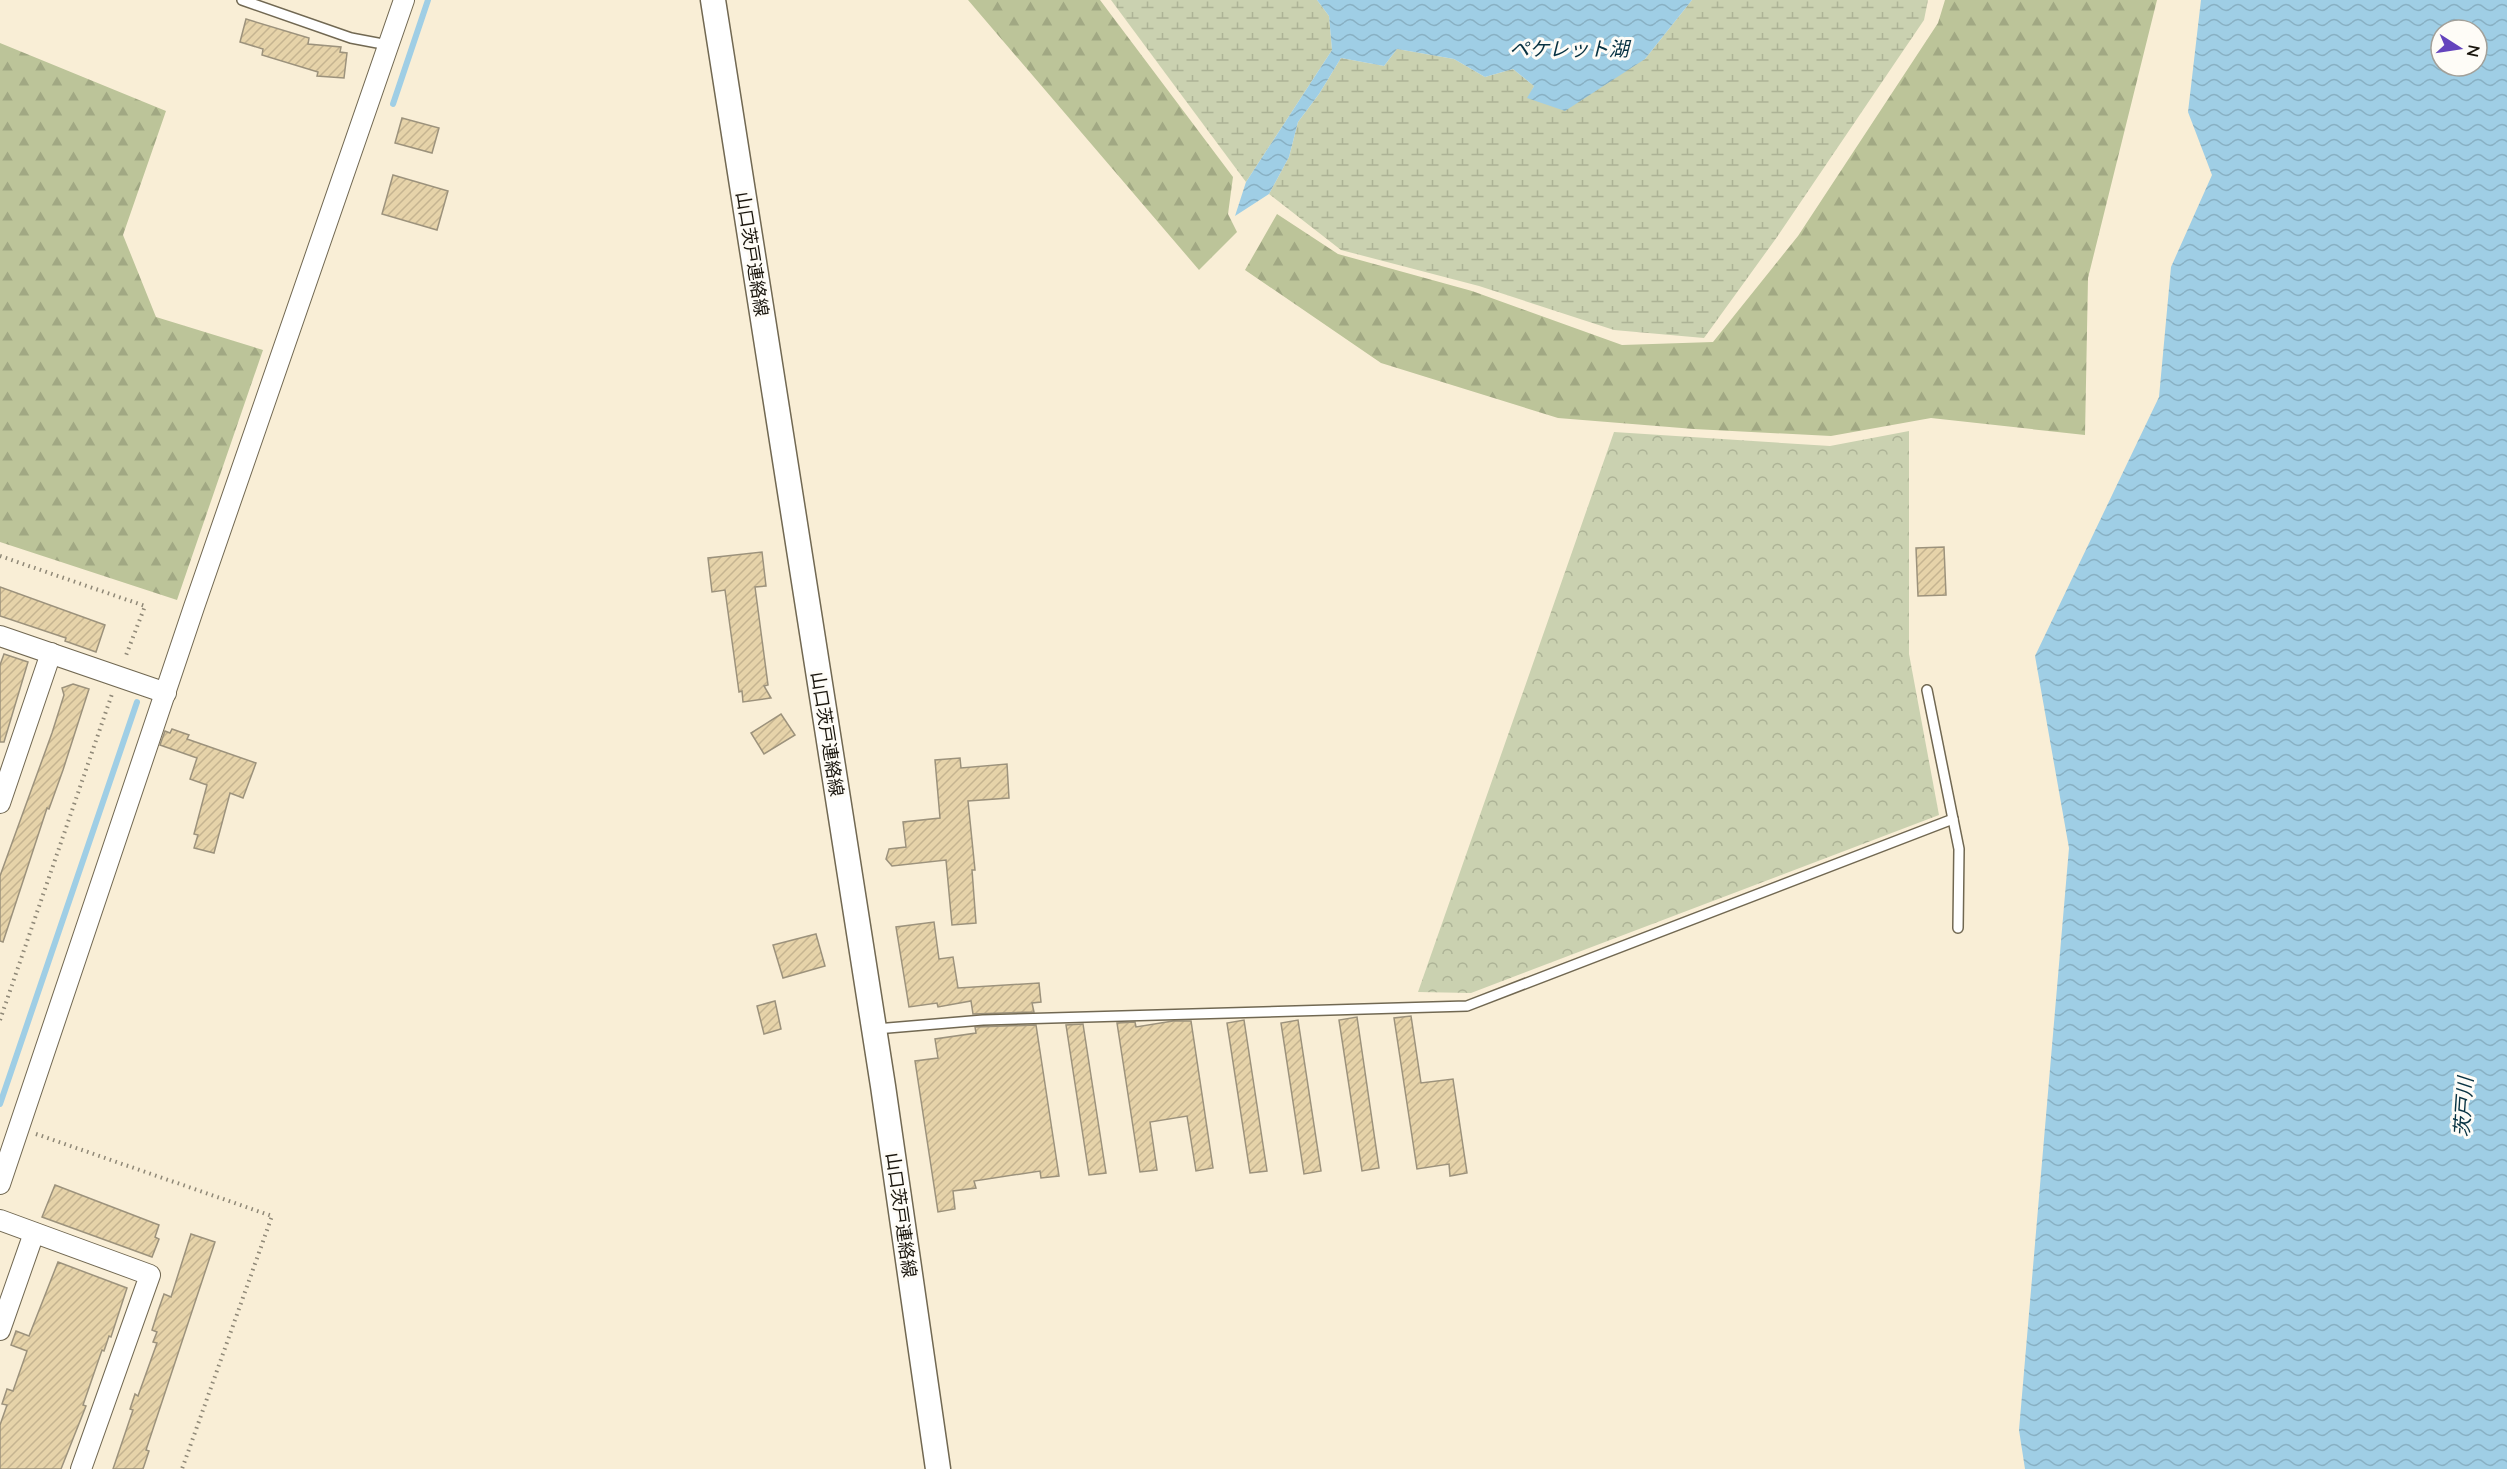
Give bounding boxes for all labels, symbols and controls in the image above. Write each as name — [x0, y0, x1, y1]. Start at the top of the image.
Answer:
north arrow — [2429, 18, 2489, 78]
water label: ペケレット湖 — [1509, 36, 1632, 63]
text: N — [2461, 43, 2485, 59]
street label: 山口茨戸連絡線 — [730, 190, 774, 318]
street label: 山口茨戸連絡線 — [805, 670, 849, 798]
water label: 茨戸川 — [2448, 1074, 2480, 1138]
street label: 山口茨戸連絡線 — [880, 1151, 922, 1279]

